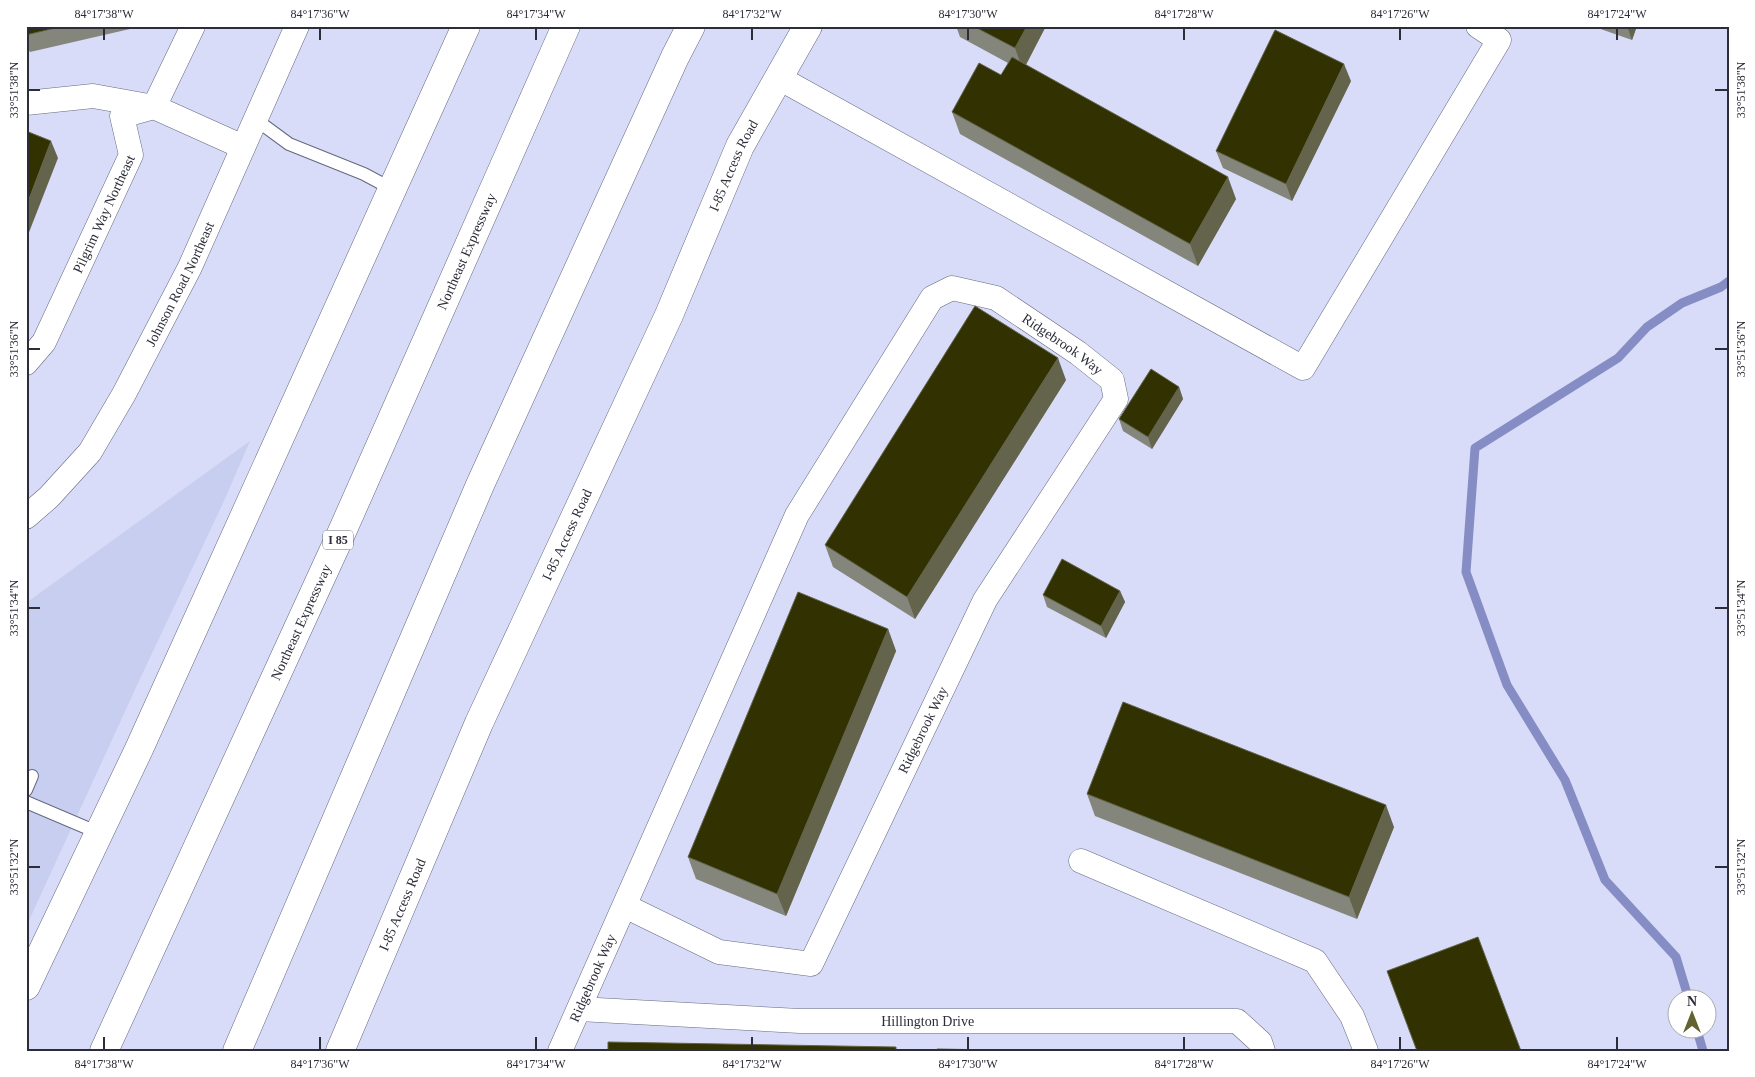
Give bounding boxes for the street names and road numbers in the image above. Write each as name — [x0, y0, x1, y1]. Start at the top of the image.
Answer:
street label: I-85 Access Road — [706, 117, 761, 213]
street label: Pilgrim Way Northeast — [70, 152, 138, 275]
street label: Northeast Expressway — [434, 191, 499, 312]
street label: Johnson Road Northeast — [143, 219, 217, 349]
street label: Ridgebrook Way — [1020, 310, 1106, 377]
street label: I-85 Access Road — [539, 487, 594, 583]
road number: I 85 — [323, 530, 353, 550]
street label: Northeast Expressway — [268, 562, 334, 682]
street label: Ridgebrook Way — [896, 684, 950, 776]
street label: I-85 Access Road — [376, 856, 428, 953]
street label: Ridgebrook Way — [566, 932, 618, 1024]
street label: Hillington Drive — [881, 1014, 974, 1029]

